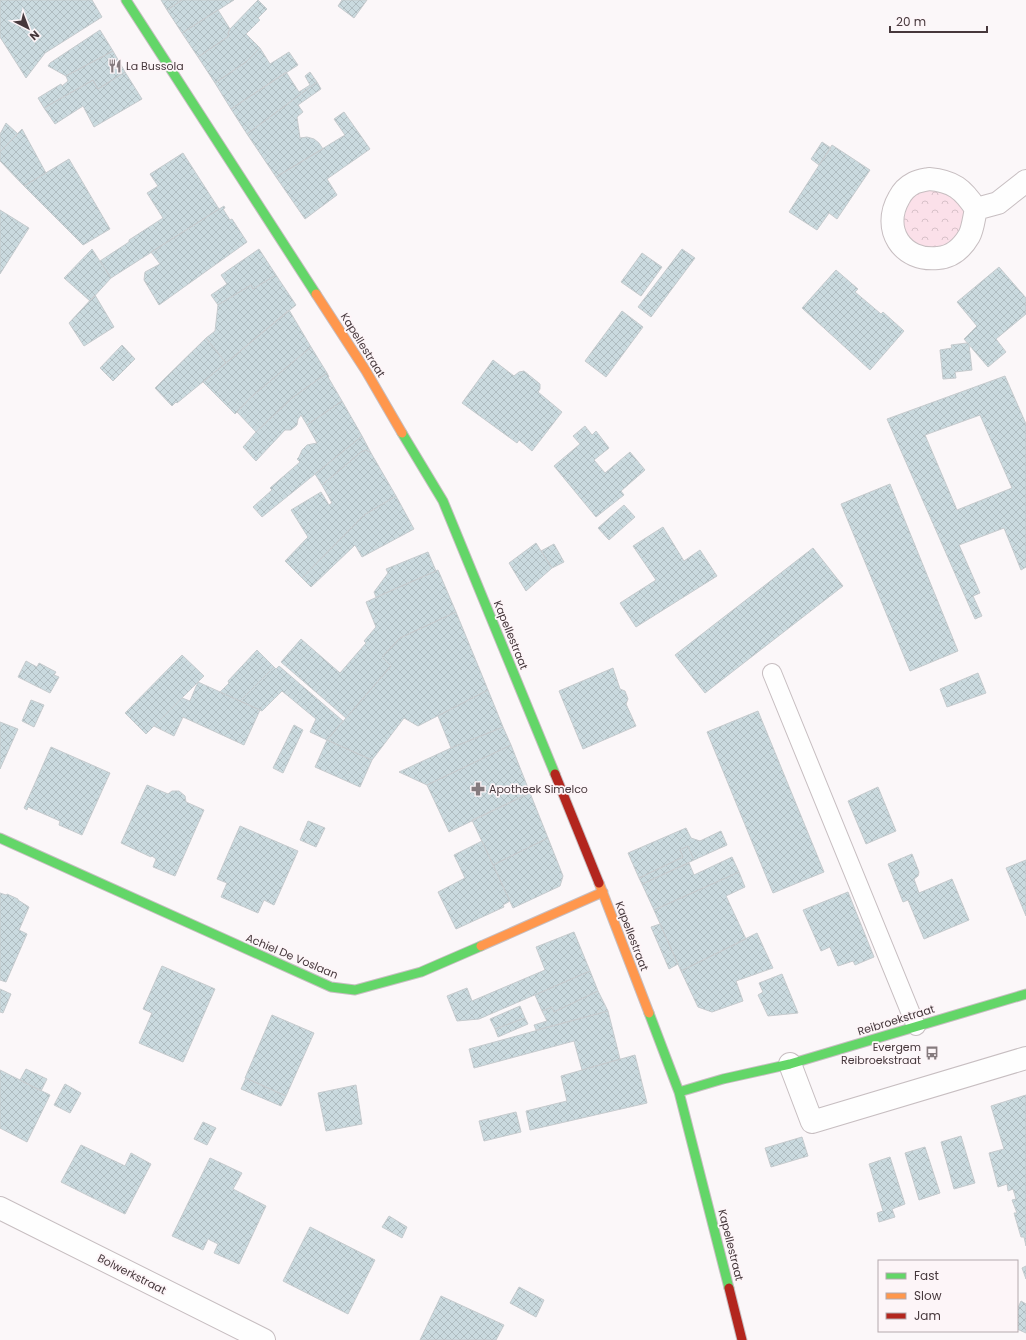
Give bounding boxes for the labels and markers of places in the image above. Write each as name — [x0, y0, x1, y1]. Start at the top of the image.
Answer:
restaurant icon: La Bussola — [107, 58, 123, 74]
place label: La Bussola — [126, 58, 184, 74]
pharmacy icon: Apotheek Simelco — [470, 781, 486, 797]
place label: Apotheek Simelco — [489, 781, 588, 797]
place label: Evergem Reibroekstraat — [841, 1039, 921, 1068]
bus stop icon: Evergem Reibroekstraat — [924, 1045, 940, 1061]

